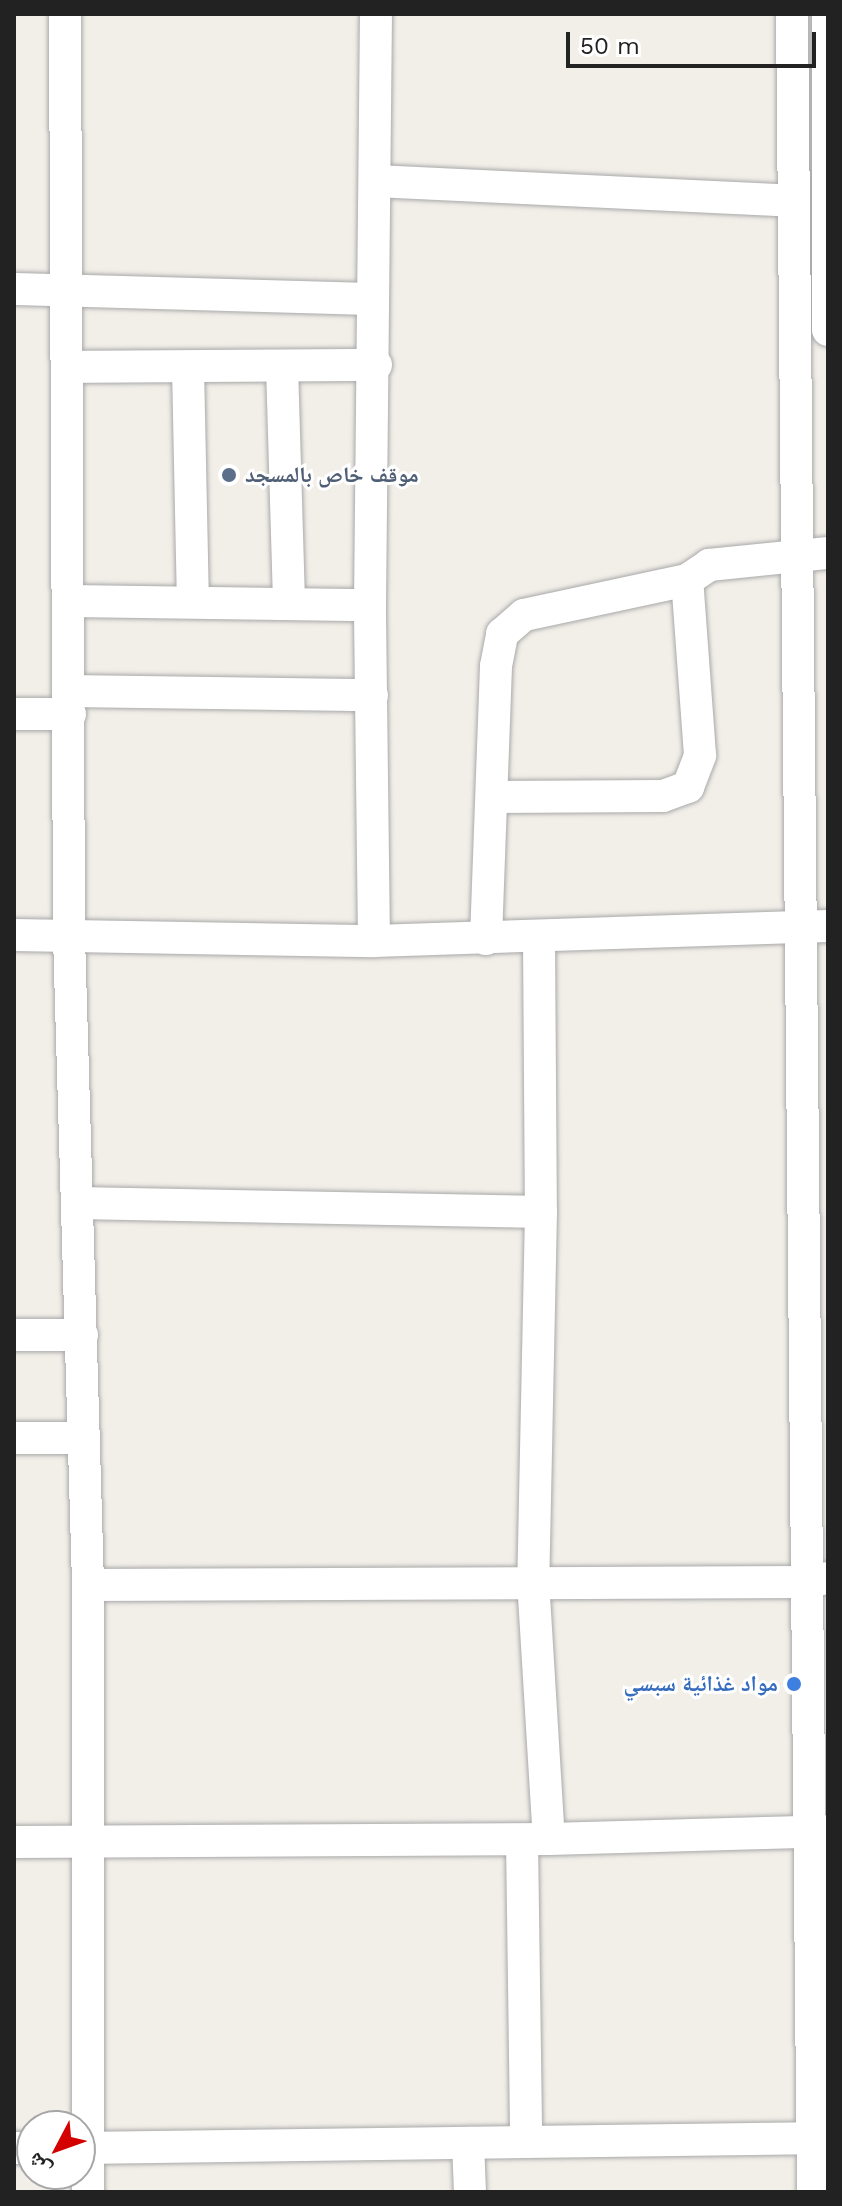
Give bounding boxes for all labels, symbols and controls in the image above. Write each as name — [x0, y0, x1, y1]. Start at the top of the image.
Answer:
scale bar — [570, 16, 820, 66]
text: 50 m — [580, 32, 640, 60]
place label: موقف خاص بالمسجد — [245, 462, 419, 488]
marker: موقف خاص بالمسجد — [220, 466, 238, 484]
place label: مواد غذائية سبسي — [624, 1671, 778, 1697]
marker: مواد غذائية سبسي — [785, 1675, 803, 1693]
north arrow — [16, 2110, 96, 2190]
text: ش — [22, 2148, 56, 2182]

